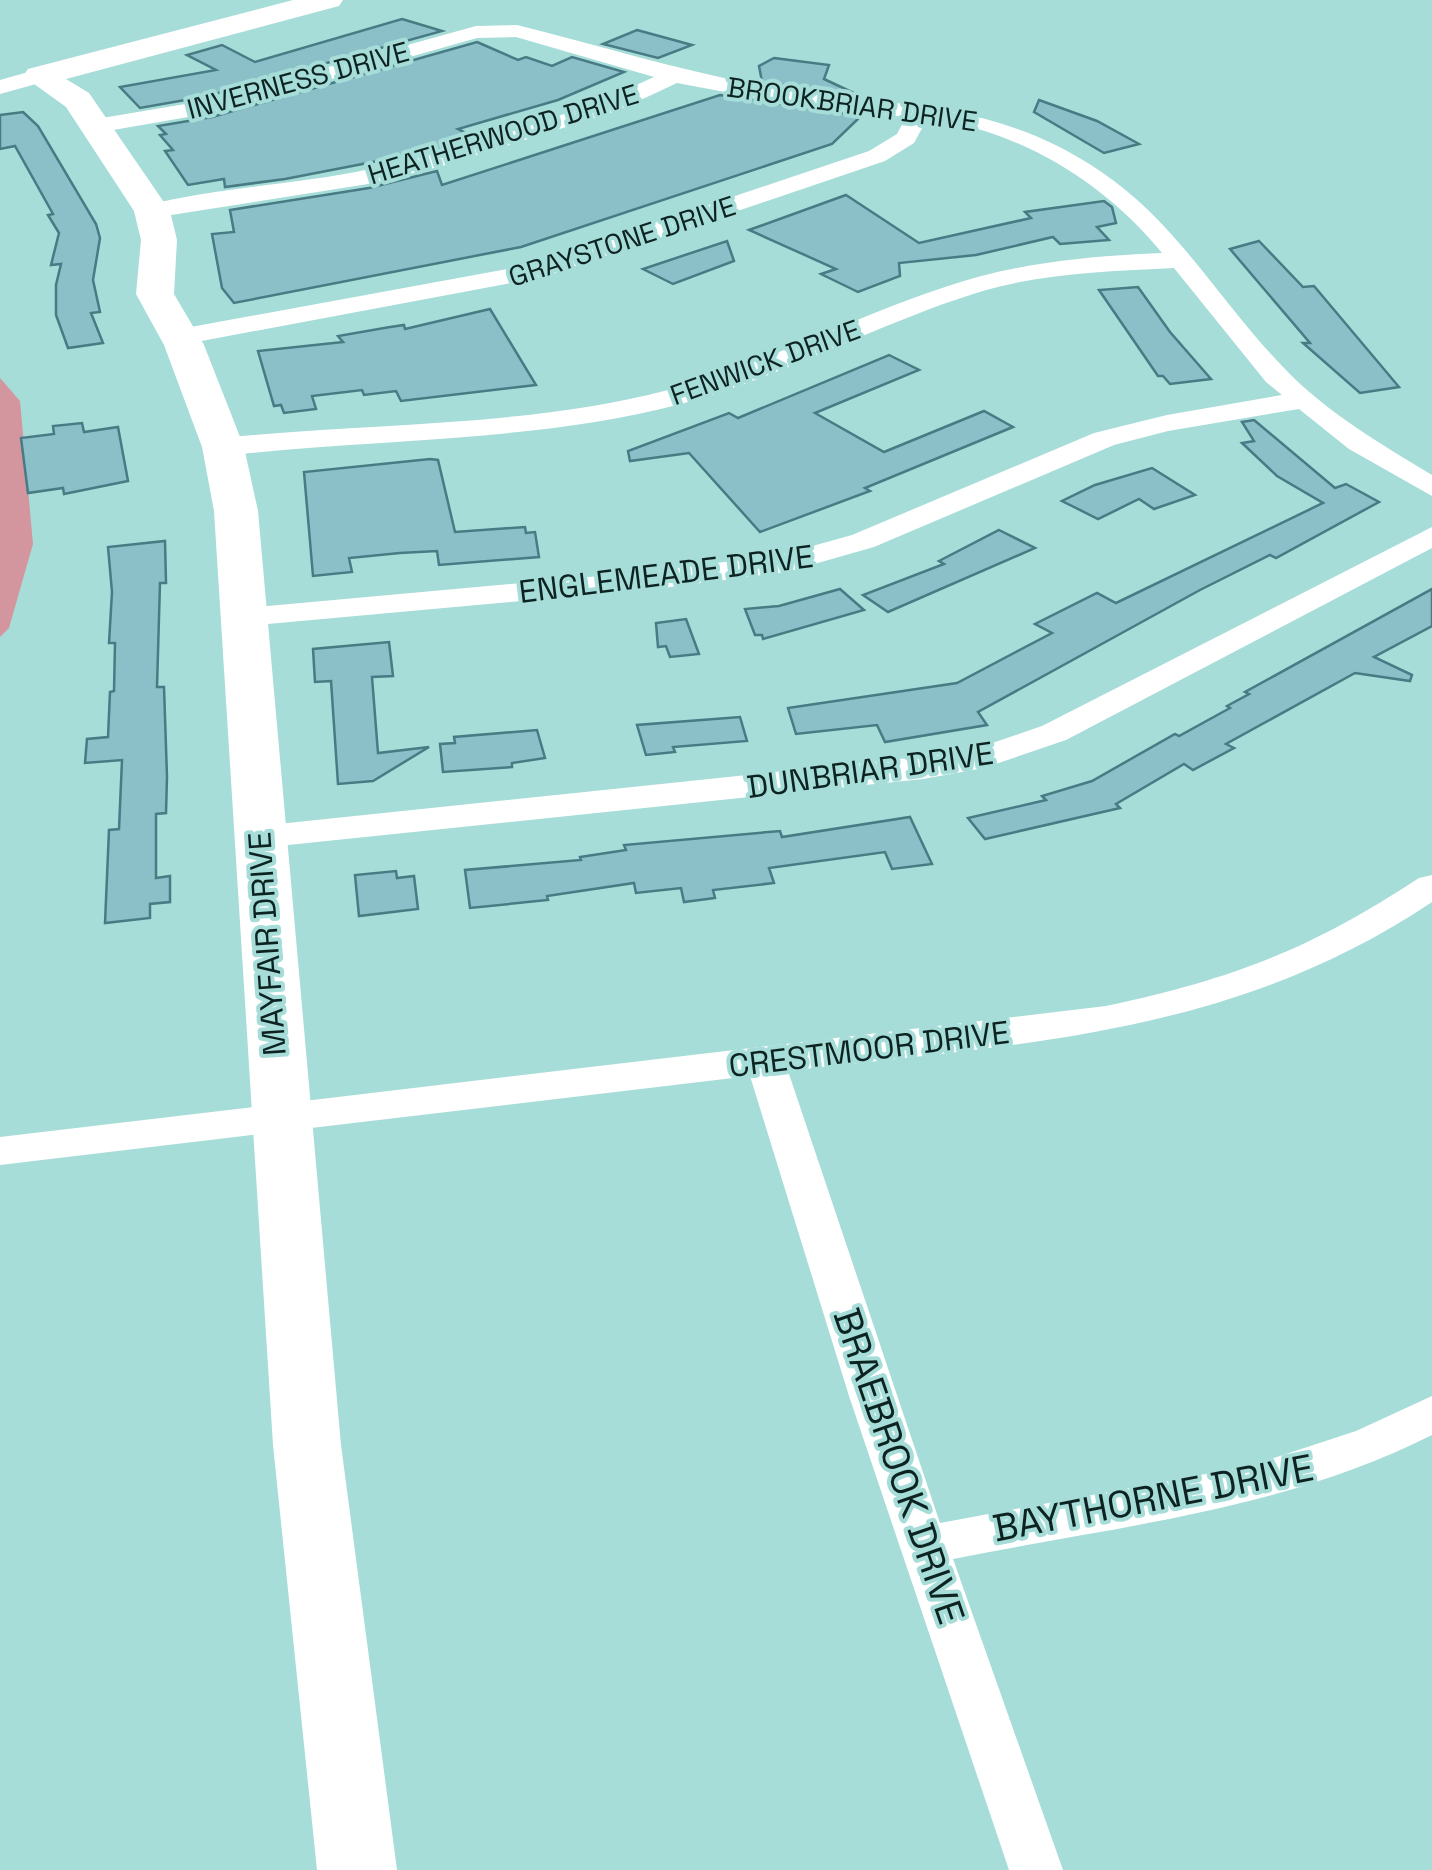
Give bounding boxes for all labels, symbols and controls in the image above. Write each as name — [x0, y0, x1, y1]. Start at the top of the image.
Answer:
street label: INVERNESS DRIVE — [183, 33, 413, 127]
street label: BROOKBRIAR DRIVE — [725, 69, 979, 139]
street label: HEATHERWOOD DRIVE — [363, 76, 643, 192]
street label: GRAYSTONE DRIVE — [504, 187, 740, 295]
street label: FENWICK DRIVE — [665, 311, 865, 413]
street label: ENGLEMEADE DRIVE — [517, 536, 815, 612]
street label: DUNBRIAR DRIVE — [744, 733, 996, 807]
street label: MAYFAIR DRIVE — [239, 831, 295, 1057]
street label: CRESTMOOR DRIVE — [727, 1012, 1011, 1086]
street label: BRAEBROOK DRIVE — [822, 1302, 976, 1630]
street label: BAYTHORNE DRIVE — [989, 1443, 1317, 1553]

